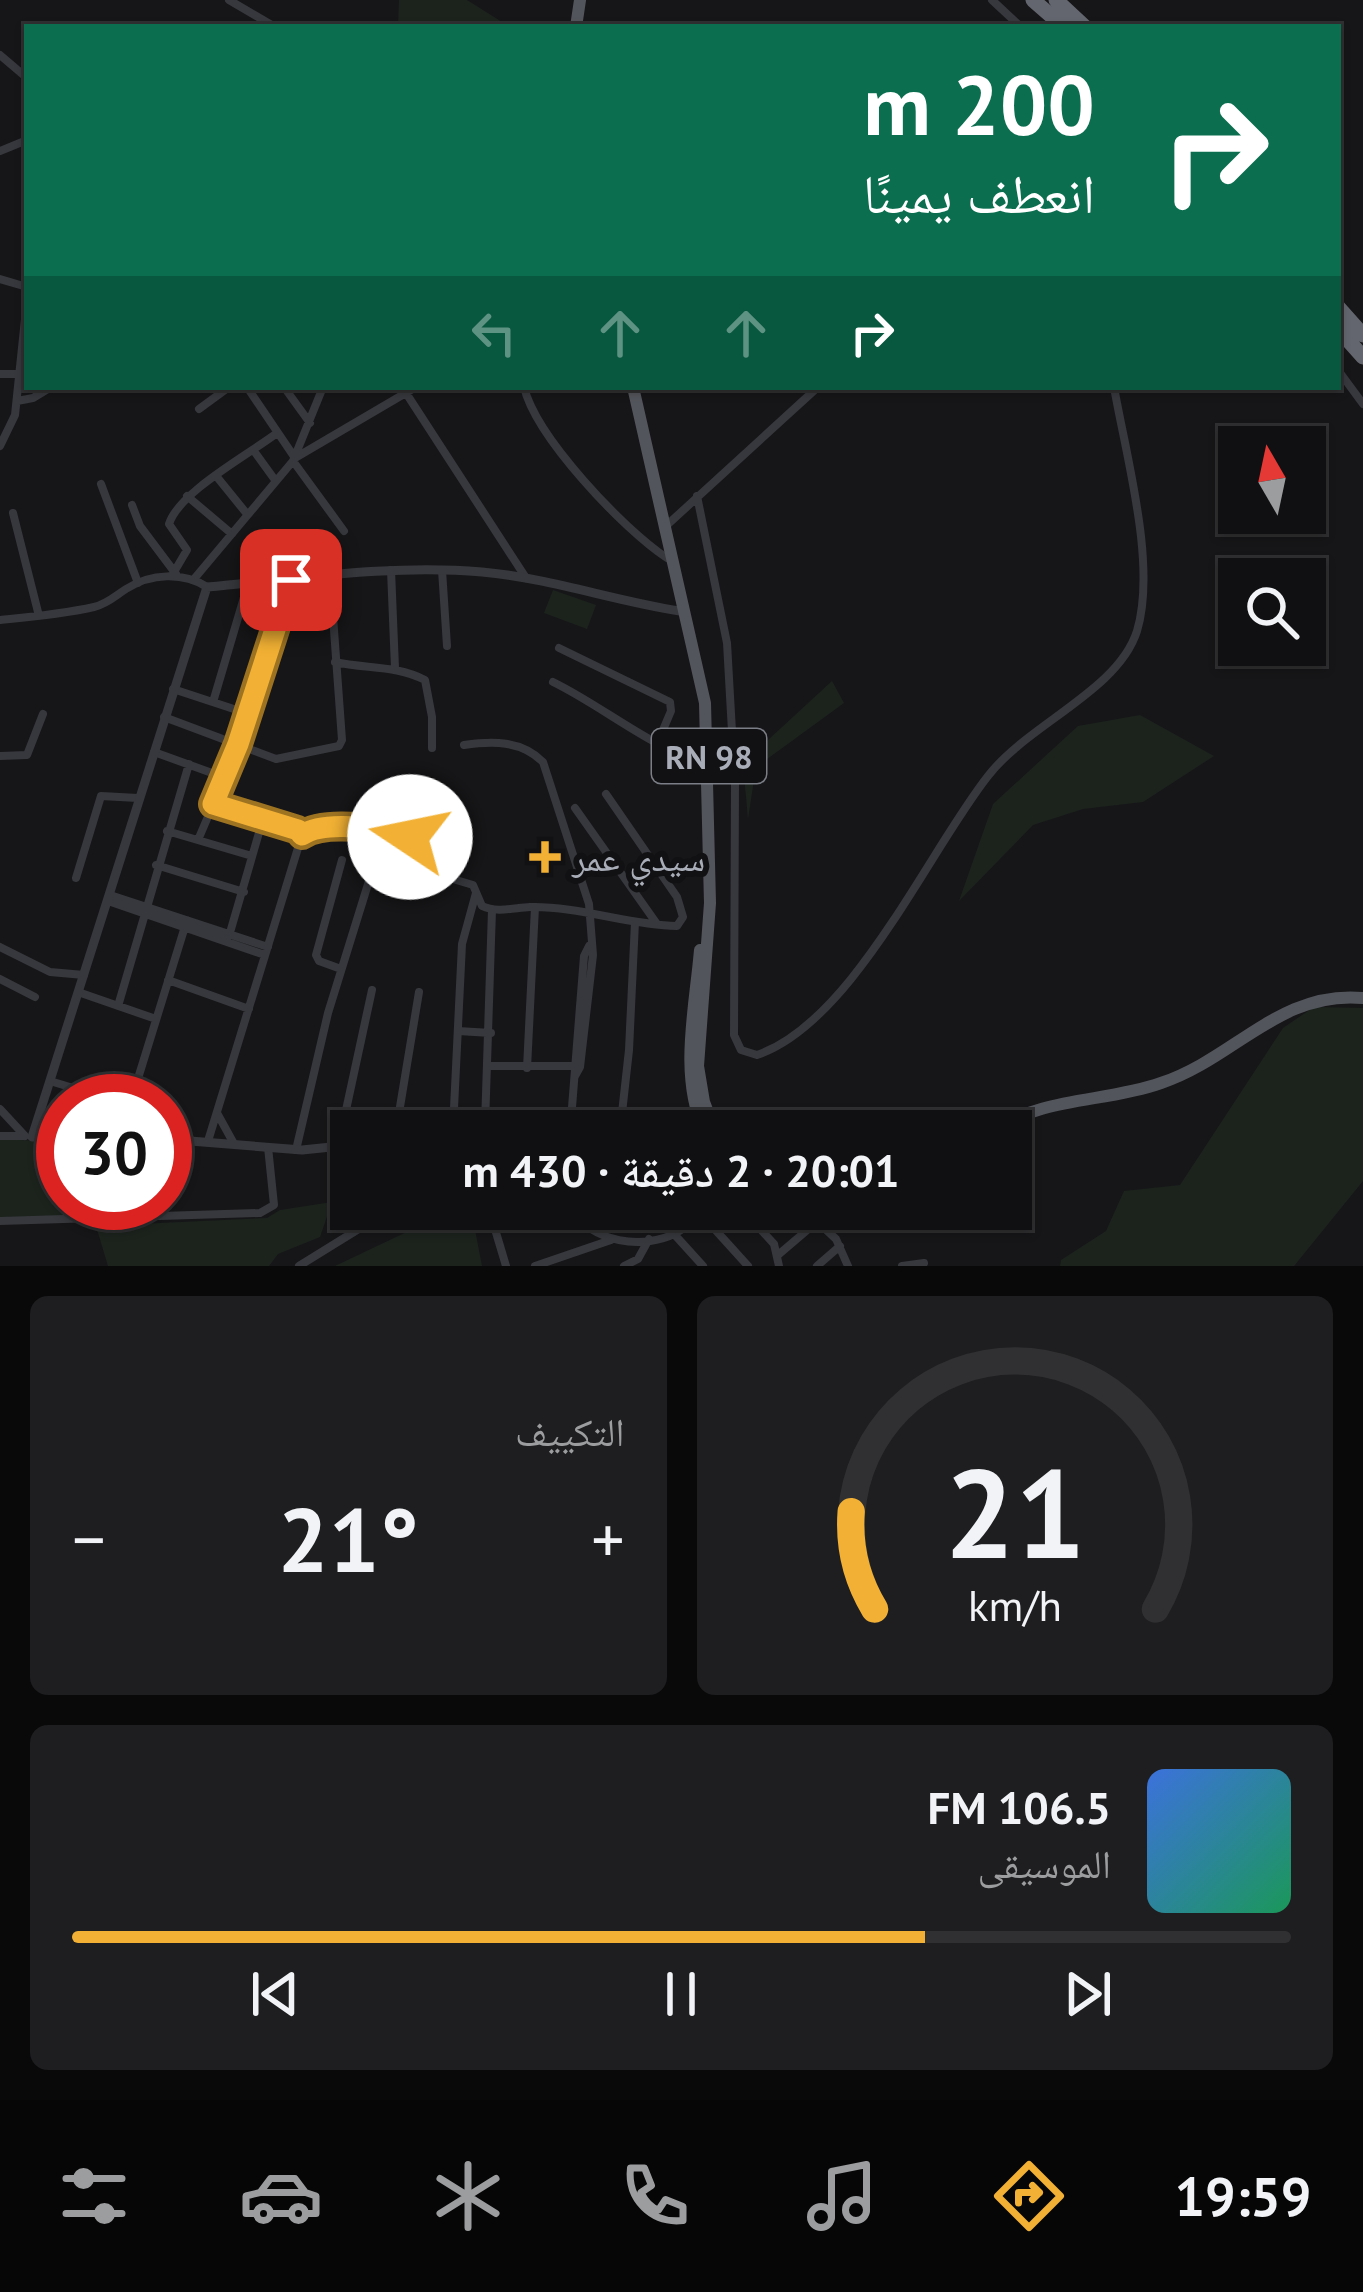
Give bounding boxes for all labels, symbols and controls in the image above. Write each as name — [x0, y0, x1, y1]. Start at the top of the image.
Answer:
text: 200 m — [863, 49, 1095, 158]
icon: right — [1137, 72, 1293, 228]
text: انعطف يمينًا — [863, 158, 1095, 228]
icon: left — [461, 300, 527, 366]
icon: ahead — [587, 300, 653, 366]
icon: ahead — [713, 300, 779, 366]
icon: right — [839, 300, 905, 366]
north arrow — [1218, 426, 1326, 534]
map controls — [1218, 426, 1326, 666]
pin — [240, 529, 342, 631]
icon: arrive — [258, 547, 324, 613]
button: search — [1218, 558, 1326, 666]
road number: RN 98 — [652, 729, 766, 783]
position arrow — [347, 774, 473, 900]
place label: سيدي عمر — [571, 834, 705, 887]
marker: سيدي عمر — [529, 841, 561, 873]
speed limit sign: 30 — [36, 1074, 192, 1230]
text: 20:01 · 2 دقيقة · 430 m — [462, 1141, 900, 1199]
text: التكييف — [515, 1406, 625, 1457]
text: 21 — [944, 1431, 1086, 1592]
text: 21° — [278, 1480, 419, 1597]
text: − — [72, 1496, 105, 1581]
text: + — [591, 1496, 624, 1581]
text: km/h — [968, 1576, 1062, 1632]
text: 106.5 FM — [928, 1778, 1111, 1836]
text: الموسيقى — [978, 1838, 1111, 1889]
icon: previous — [242, 1961, 308, 2027]
icon: pause — [648, 1961, 714, 2027]
icon: next — [1055, 1961, 1121, 2027]
icon: filters — [52, 2154, 136, 2238]
icon: car — [239, 2154, 323, 2238]
icon: climate — [426, 2154, 510, 2238]
icon: phone — [613, 2154, 697, 2238]
icon: music — [800, 2154, 884, 2238]
icon: directions — [987, 2154, 1071, 2238]
text: 19:59 — [1174, 2161, 1311, 2231]

